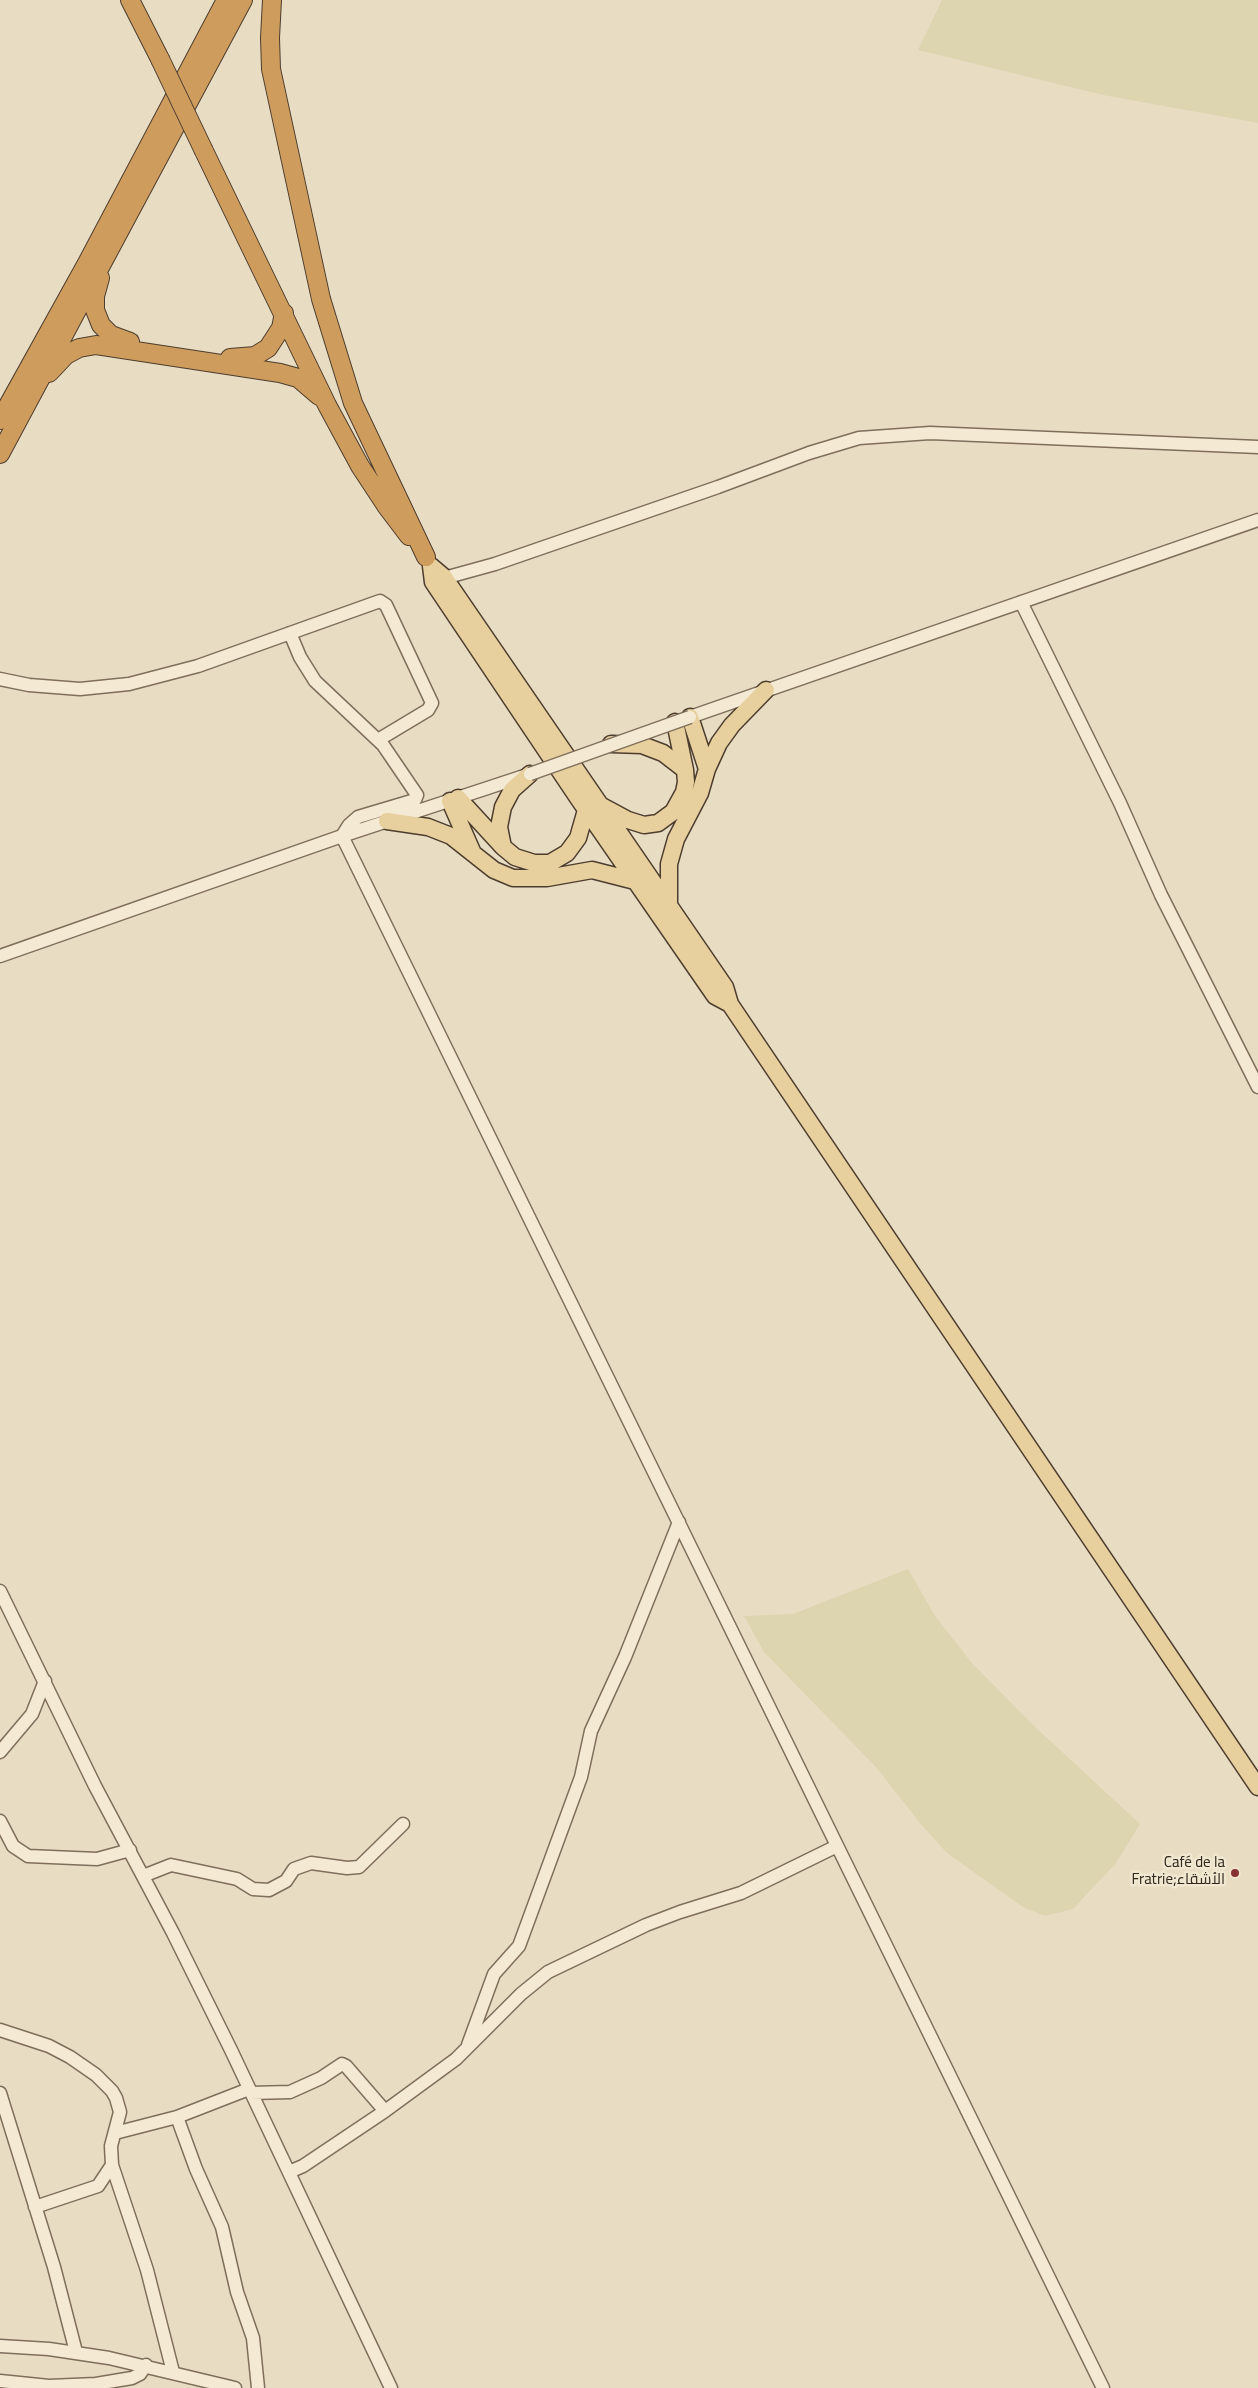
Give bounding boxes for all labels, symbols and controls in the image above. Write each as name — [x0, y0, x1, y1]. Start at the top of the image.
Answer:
place label: Café de la Fratrie;الأشقاء — [1131, 1855, 1225, 1890]
marker: Café de la Fratrie;الأشقاء — [1229, 1867, 1241, 1879]

